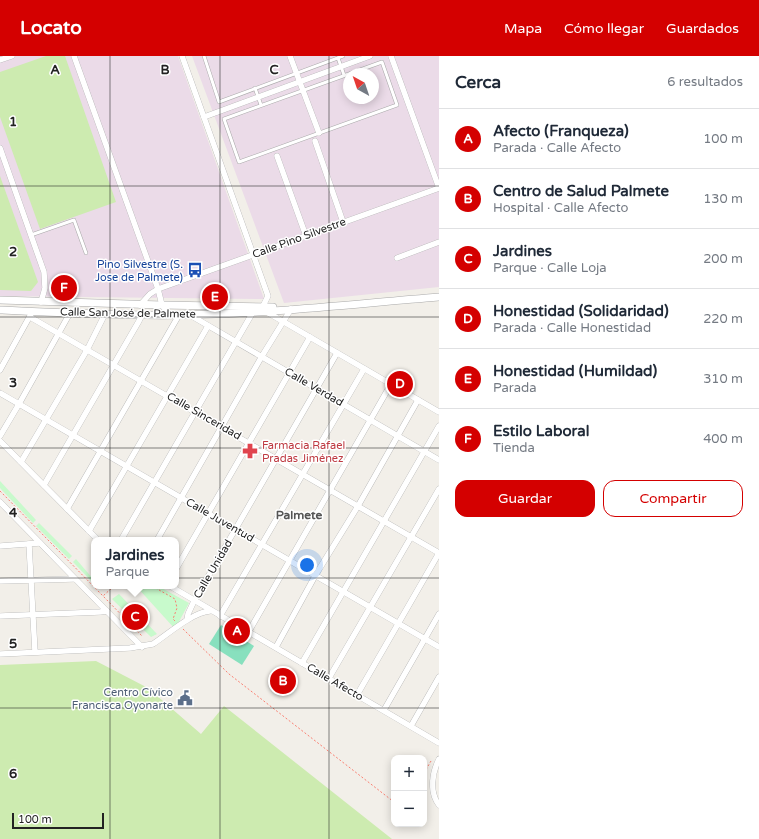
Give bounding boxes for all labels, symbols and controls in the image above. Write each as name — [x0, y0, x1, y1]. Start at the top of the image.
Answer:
text: Locato — [20, 17, 82, 39]
text: Mapa — [504, 20, 542, 37]
text: Cómo llegar — [564, 20, 644, 37]
text: Guardados — [666, 20, 739, 37]
text: A — [50, 62, 60, 78]
text: B — [160, 62, 170, 78]
text: C — [269, 62, 279, 78]
north arrow — [343, 68, 379, 104]
text: Cerca — [455, 72, 501, 93]
text: 6 resultados — [667, 74, 743, 90]
text: 1 — [9, 114, 17, 130]
text: Afecto (Franqueza) — [493, 122, 629, 140]
text: A — [463, 131, 473, 147]
text: 100 m — [703, 131, 743, 147]
text: Parada · Calle Afecto — [493, 140, 621, 156]
text: Centro de Salud Palmete — [493, 182, 669, 200]
text: B — [463, 191, 473, 207]
text: 130 m — [703, 191, 743, 207]
text: Hospital · Calle Afecto — [493, 200, 629, 216]
street label: Calle Pino Silvestre — [250, 215, 348, 261]
text: Jardines — [493, 242, 552, 260]
text: 2 — [9, 244, 17, 260]
text: C — [463, 251, 473, 267]
text: 200 m — [703, 251, 743, 267]
place label: Pino Silvestre (S. Jose de Palmete) — [95, 258, 183, 284]
text: Parque · Calle Loja — [493, 260, 607, 276]
bus stop icon: Pino Silvestre (S. Jose de Palmete) — [186, 261, 204, 279]
pin: F — [51, 273, 77, 303]
pin: E — [202, 282, 228, 312]
text: Honestidad (Solidaridad) — [493, 302, 669, 320]
street label: Calle San José de Palmete — [60, 305, 196, 321]
text: D — [463, 311, 473, 327]
text: 220 m — [703, 311, 743, 327]
text: Parada · Calle Honestidad — [493, 320, 651, 336]
text: Honestidad (Humildad) — [493, 362, 657, 380]
street label: Calle Verdad — [282, 365, 346, 409]
pin: D — [387, 369, 413, 399]
text: E — [464, 371, 472, 387]
text: 310 m — [703, 371, 743, 387]
text: 3 — [9, 375, 17, 391]
text: Parada — [493, 380, 537, 396]
street label: Calle Sinceridad — [165, 389, 243, 443]
text: Estilo Laboral — [493, 422, 589, 440]
text: F — [464, 431, 472, 447]
text: 400 m — [703, 431, 743, 447]
place label: Farmacia Rafael Pradas Jiménez — [262, 439, 345, 465]
text: Tienda — [493, 440, 535, 456]
pharmacy icon: Farmacia Rafael Pradas Jiménez — [241, 442, 259, 460]
button: Guardar — [455, 480, 595, 517]
button: Compartir — [603, 480, 743, 517]
street label: Calle Juventud — [184, 495, 256, 545]
text: 4 — [9, 505, 18, 521]
district label: Palmete — [276, 508, 322, 522]
popup — [91, 537, 179, 589]
street label: Calle Unidad — [191, 537, 235, 601]
text: Jardines — [106, 546, 164, 564]
your location — [297, 555, 317, 575]
text: Parque — [106, 564, 149, 580]
pin: C — [122, 602, 148, 632]
pin: A — [224, 616, 250, 646]
text: 5 — [9, 636, 17, 652]
street label: Calle Afecto — [304, 661, 366, 704]
pin: B — [270, 666, 296, 696]
place label: Centro Cívico Francisca Oyonarte — [72, 686, 173, 712]
public building icon: Centro Cívico Francisca Oyonarte — [176, 689, 194, 707]
map controls — [391, 755, 427, 827]
button: + — [391, 755, 427, 791]
text: 6 — [9, 766, 17, 782]
button: − — [391, 791, 427, 827]
scale bar — [12, 811, 104, 830]
text: 100 m — [18, 813, 52, 826]

